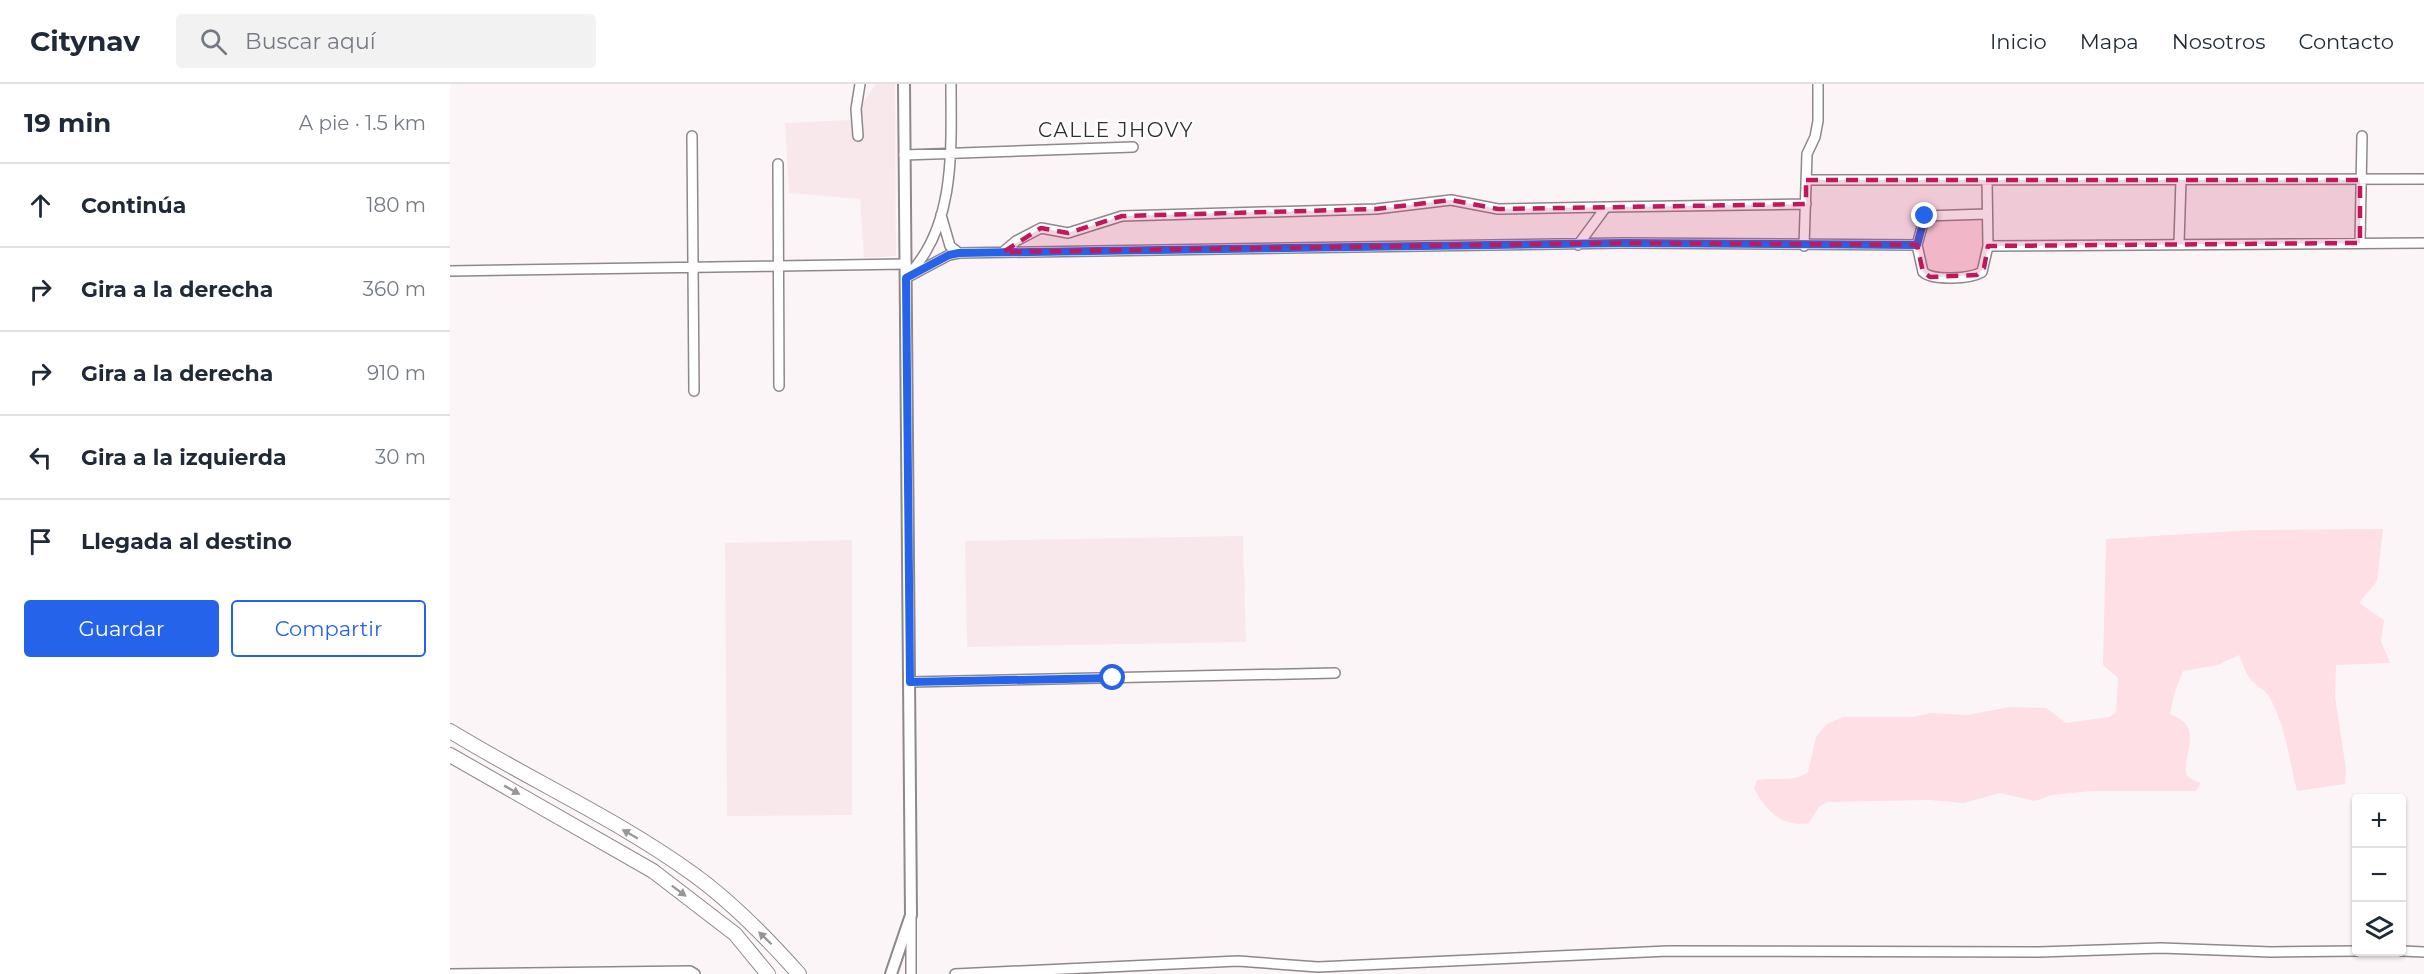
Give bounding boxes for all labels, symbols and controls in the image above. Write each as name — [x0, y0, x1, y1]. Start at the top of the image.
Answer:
search box — [176, 14, 596, 68]
text: Citynav — [30, 24, 140, 58]
icon: search — [197, 25, 230, 58]
text: Buscar aquí — [245, 28, 376, 55]
text: Inicio — [1990, 29, 2047, 54]
text: Mapa — [2080, 29, 2139, 54]
text: Nosotros — [2172, 29, 2265, 54]
text: Contacto — [2298, 29, 2394, 54]
text: 19 min — [24, 107, 111, 139]
text: A pie · 1.5 km — [299, 111, 426, 135]
district label: CALLE JHOVY — [1038, 118, 1194, 142]
icon: ahead — [24, 189, 57, 222]
text: Continúa — [81, 192, 186, 219]
text: 180 m — [366, 193, 426, 217]
route end — [1911, 202, 1937, 228]
icon: right — [24, 273, 57, 306]
text: Gira a la derecha — [81, 276, 273, 303]
text: 360 m — [363, 277, 426, 301]
icon: right — [24, 357, 57, 390]
text: Gira a la derecha — [81, 360, 273, 387]
text: 910 m — [367, 361, 426, 385]
icon: left — [24, 441, 57, 474]
text: Gira a la izquierda — [81, 444, 287, 471]
text: 30 m — [375, 445, 426, 469]
icon: arrive — [24, 525, 57, 558]
text: Llegada al destino — [81, 528, 292, 555]
button: Guardar — [24, 600, 219, 657]
button: Compartir — [231, 600, 426, 657]
route start — [1099, 664, 1125, 690]
one-way arrow — [504, 785, 521, 795]
map controls — [2352, 794, 2406, 956]
button: + — [2352, 794, 2406, 848]
one-way arrow — [621, 829, 638, 839]
button: − — [2352, 848, 2406, 902]
one-way arrow — [671, 884, 687, 897]
button: layers — [2352, 902, 2406, 956]
one-way arrow — [757, 931, 772, 945]

